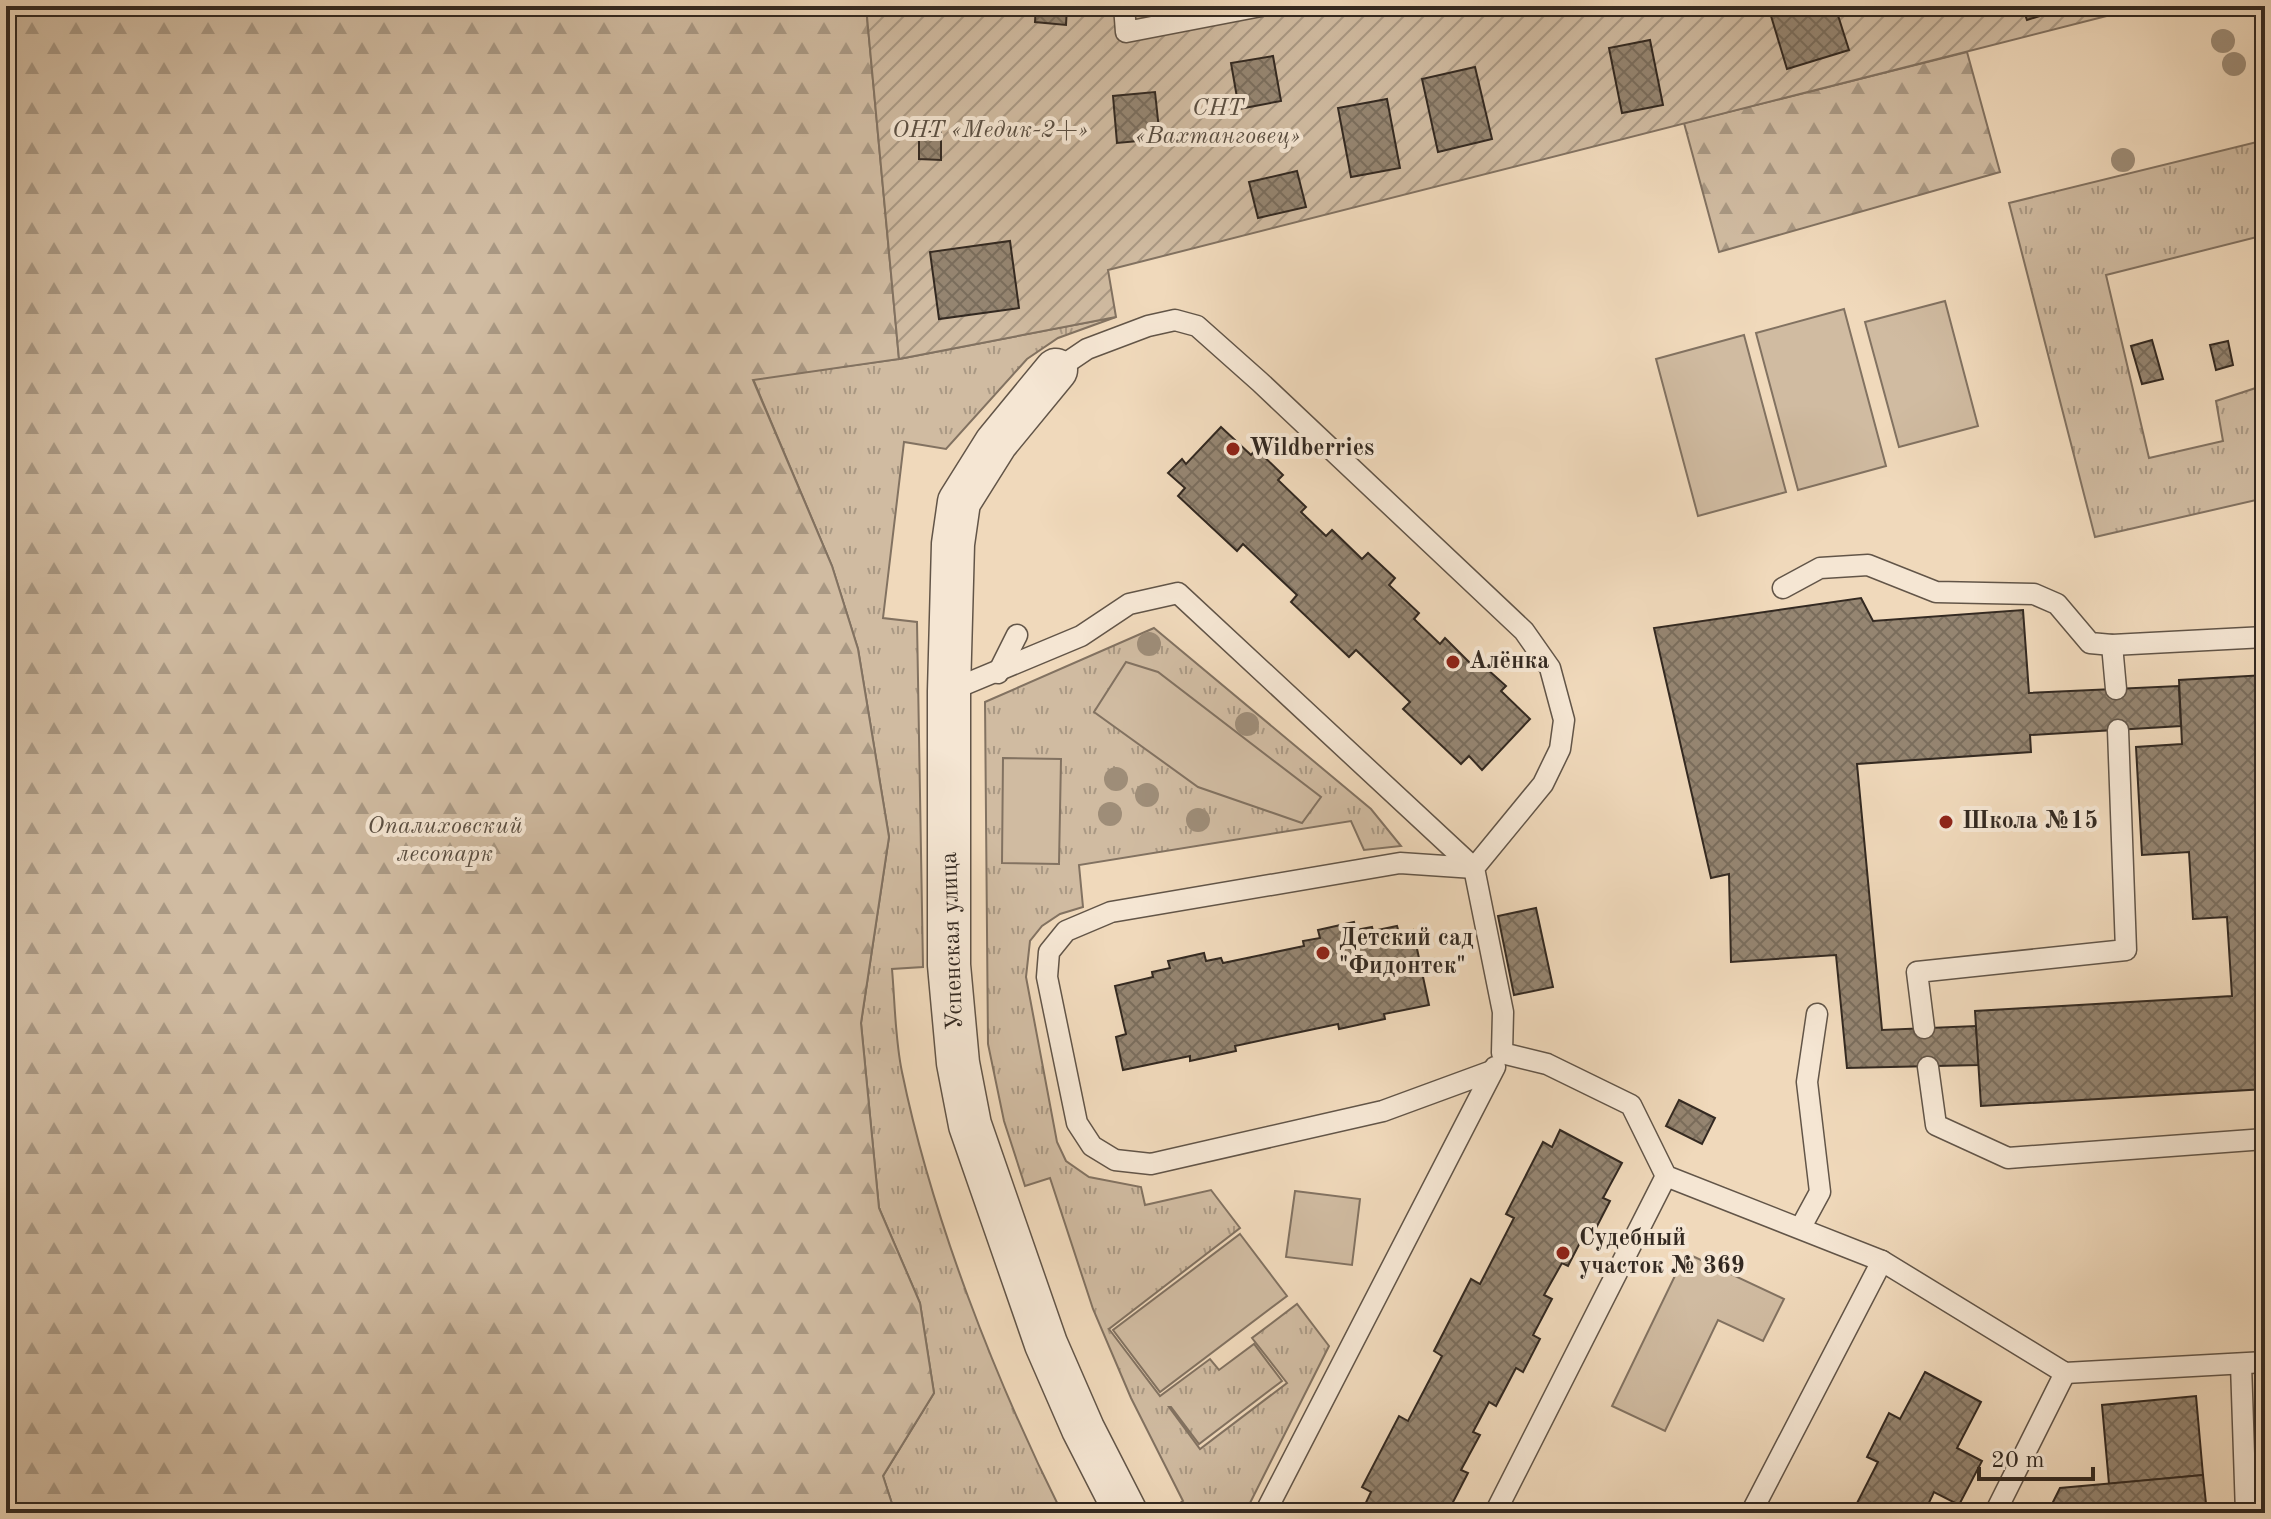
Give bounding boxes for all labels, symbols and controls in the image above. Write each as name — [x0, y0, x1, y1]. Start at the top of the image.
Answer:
park label: СНТ «Вахтанговец» — [1136, 97, 1300, 149]
park label: ОНТ «Медик-2+» — [892, 119, 1088, 143]
place label: Wildberries — [1249, 437, 1374, 461]
marker: Wildberries — [1224, 440, 1242, 458]
place label: Алёнка — [1469, 650, 1549, 674]
marker: Алёнка — [1444, 653, 1462, 671]
place label: Школа №15 — [1962, 809, 2098, 834]
marker: Школа №15 — [1937, 813, 1955, 831]
park label: Опалиховский лесопарк — [367, 815, 523, 867]
street label: Успенская улица — [938, 851, 968, 1030]
place label: Детский сад "Фидонтек" — [1339, 927, 1474, 979]
marker: Детский сад "Фидонтек" — [1314, 944, 1332, 962]
place label: Судебный участок № 369 — [1579, 1227, 1745, 1279]
marker: Судебный участок № 369 — [1554, 1244, 1572, 1262]
scale bar — [1979, 1431, 2093, 1481]
text: 20 m — [1991, 1449, 2045, 1473]

